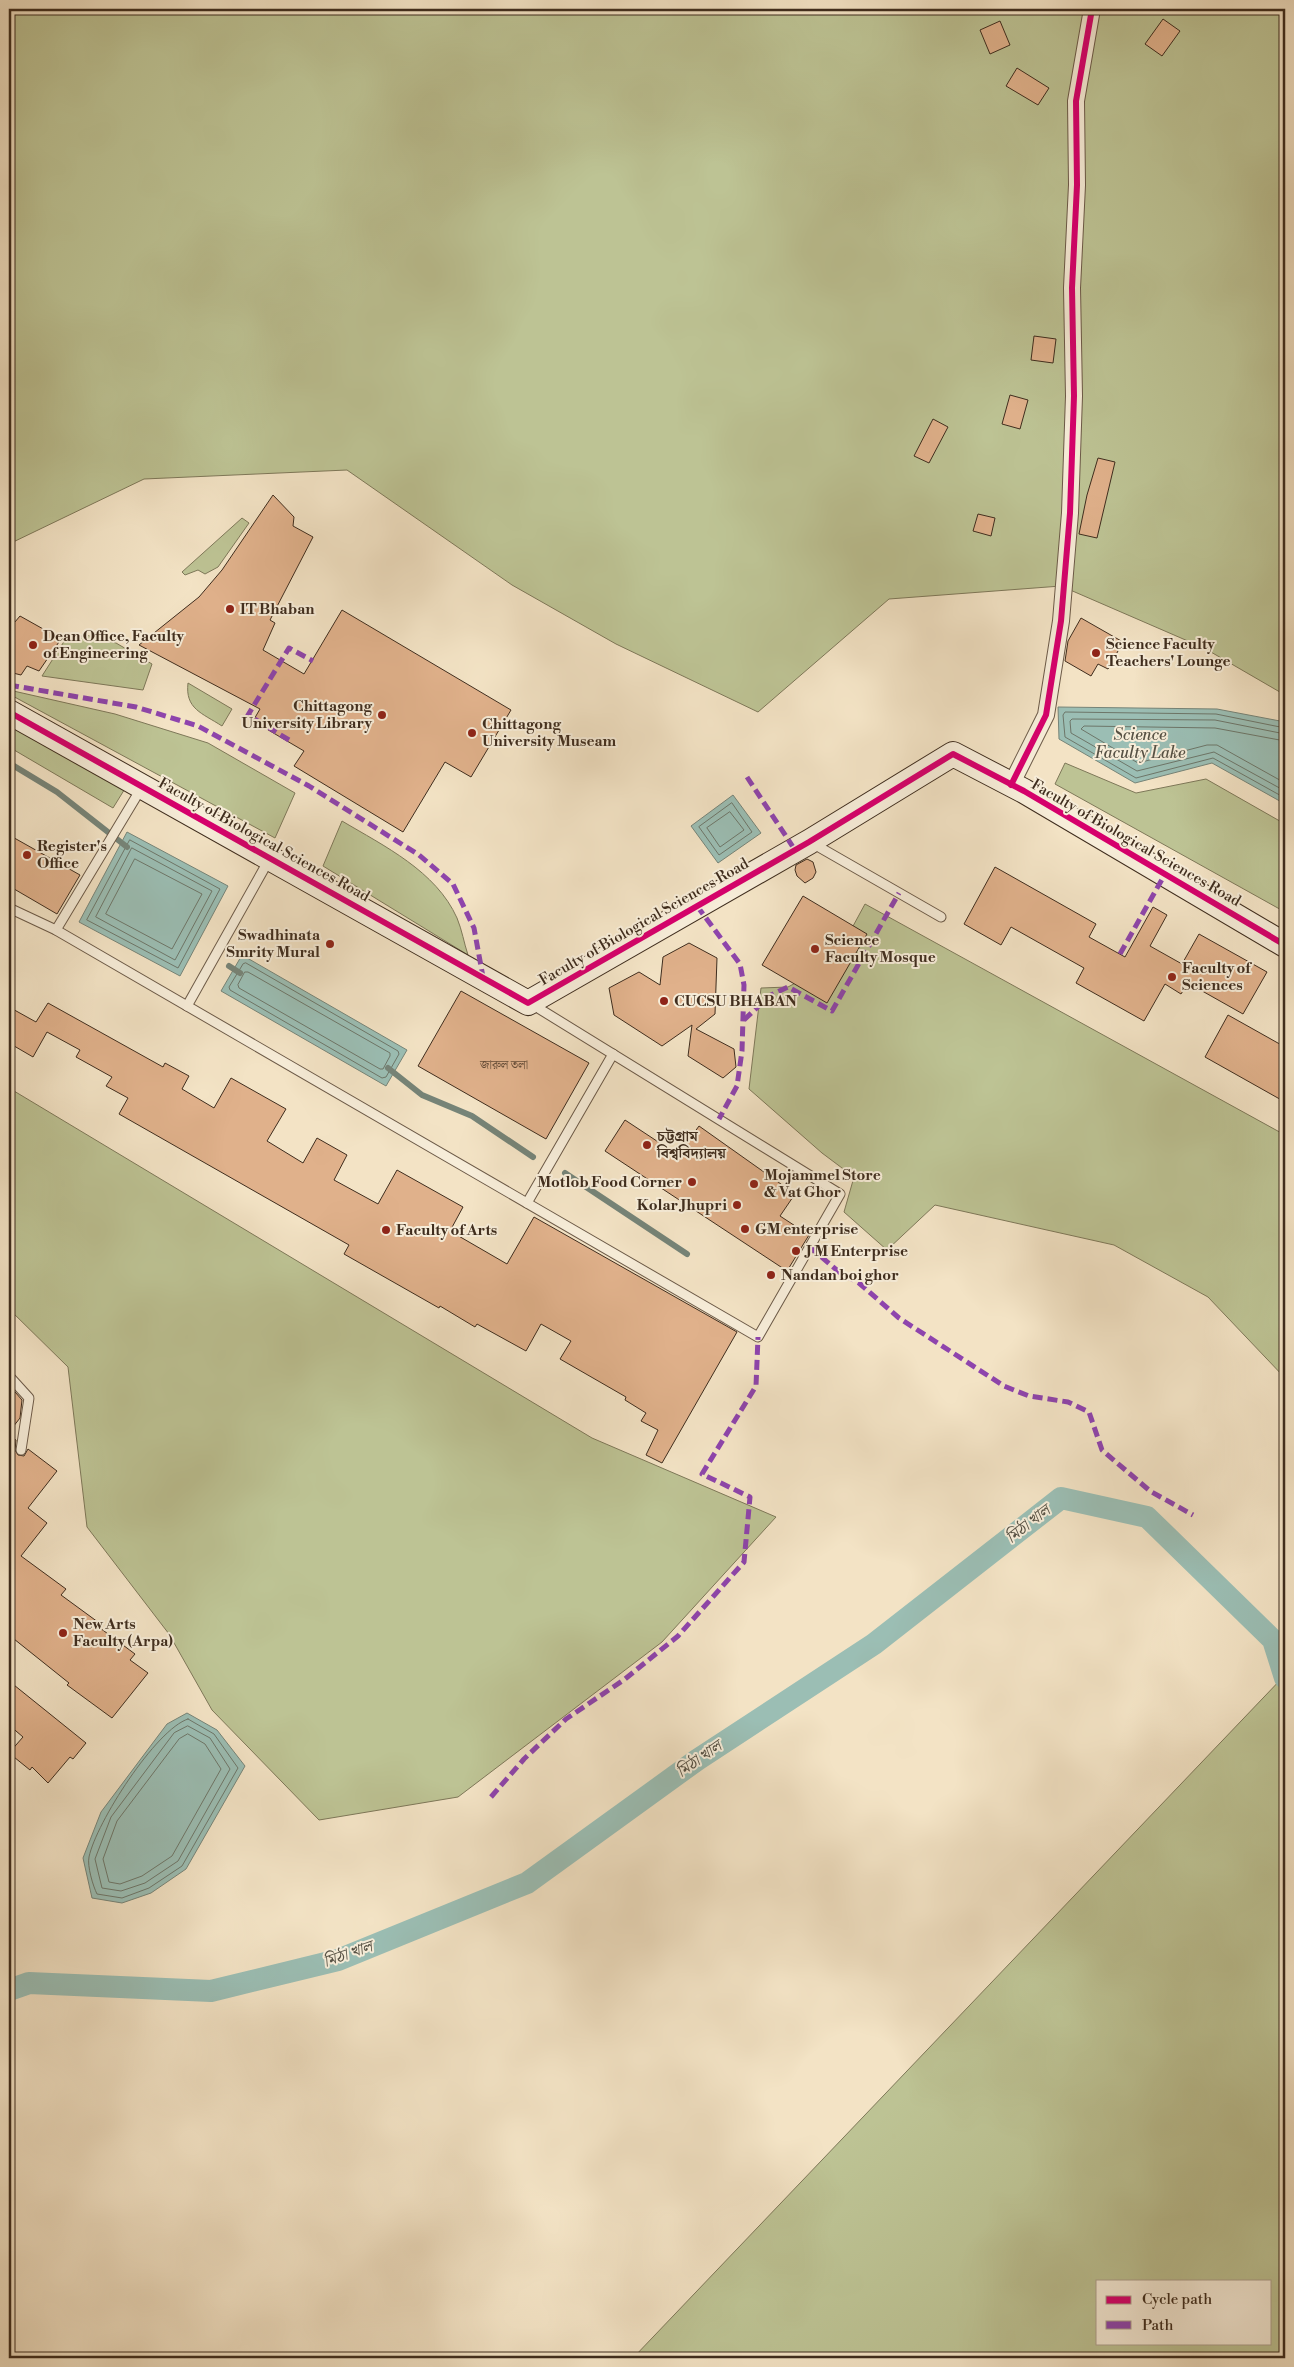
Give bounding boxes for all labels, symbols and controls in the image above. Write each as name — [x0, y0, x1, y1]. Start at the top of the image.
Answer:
place label: IT Bhaban — [240, 600, 315, 619]
marker: IT Bhaban — [224, 603, 236, 615]
place label: Dean Office, Faculty of Engineering — [43, 627, 184, 663]
place label: Science Faculty Teachers' Lounge — [1106, 635, 1231, 671]
marker: Dean Office, Faculty of Engineering — [27, 639, 39, 651]
marker: Science Faculty Teachers' Lounge — [1090, 647, 1102, 659]
place label: Chittagong University Library — [241, 697, 373, 733]
marker: Chittagong University Library — [376, 709, 388, 721]
place label: Chittagong University Museam — [482, 715, 617, 751]
water label: Science Faculty Lake — [1095, 725, 1186, 763]
marker: Chittagong University Museam — [466, 727, 478, 739]
street label: Faculty of Biological Sciences Road — [155, 774, 374, 906]
street label: Faculty of Biological Sciences Road — [1028, 775, 1245, 911]
place label: Register's Office — [37, 837, 107, 873]
marker: Register's Office — [21, 849, 33, 861]
street label: Faculty of Biological Sciences Road — [536, 854, 753, 990]
place label: Swadhinata Smrity Mural — [226, 926, 321, 962]
place label: Science Faculty Mosque — [825, 931, 936, 967]
marker: Swadhinata Smrity Mural — [324, 938, 336, 950]
marker: Science Faculty Mosque — [809, 943, 821, 955]
place label: Faculty of Sciences — [1182, 959, 1252, 995]
marker: Faculty of Sciences — [1166, 971, 1178, 983]
place label: CUCSU BHABAN — [674, 992, 797, 1011]
marker: CUCSU BHABAN — [658, 995, 670, 1007]
house number: জারুল তলা — [479, 1058, 528, 1073]
place label: চট্টগ্রাম বিশ্ববিদ্যালয় — [656, 1127, 727, 1163]
marker: চট্টগ্রাম বিশ্ববিদ্যালয় — [641, 1139, 653, 1151]
place label: Mojammel Store & Vat Ghor — [764, 1166, 881, 1202]
place label: Motlob Food Corner — [537, 1173, 682, 1192]
marker: Motlob Food Corner — [686, 1176, 698, 1188]
marker: Mojammel Store & Vat Ghor — [748, 1178, 760, 1190]
place label: Kolar Jhupri — [637, 1196, 727, 1215]
marker: Kolar Jhupri — [731, 1199, 743, 1211]
place label: GM enterprise — [755, 1220, 858, 1239]
place label: Faculty of Arts — [396, 1221, 497, 1240]
marker: GM enterprise — [739, 1223, 751, 1235]
marker: Faculty of Arts — [380, 1224, 392, 1236]
place label: J M Enterprise — [804, 1242, 908, 1261]
marker: J M Enterprise — [790, 1245, 802, 1257]
place label: Nandan boi ghor — [781, 1266, 899, 1285]
marker: Nandan boi ghor — [765, 1269, 777, 1281]
water label: মিঠা খাল — [1002, 1499, 1056, 1547]
place label: New Arts Faculty (Arpa) — [73, 1615, 173, 1651]
marker: New Arts Faculty (Arpa) — [57, 1627, 69, 1639]
water label: মিঠা খাল — [673, 1735, 728, 1782]
water label: মিঠা খাল — [321, 1935, 378, 1972]
legend — [1096, 2280, 1272, 2344]
text: Cycle path — [1142, 2290, 1212, 2309]
text: Path — [1142, 2316, 1174, 2335]

